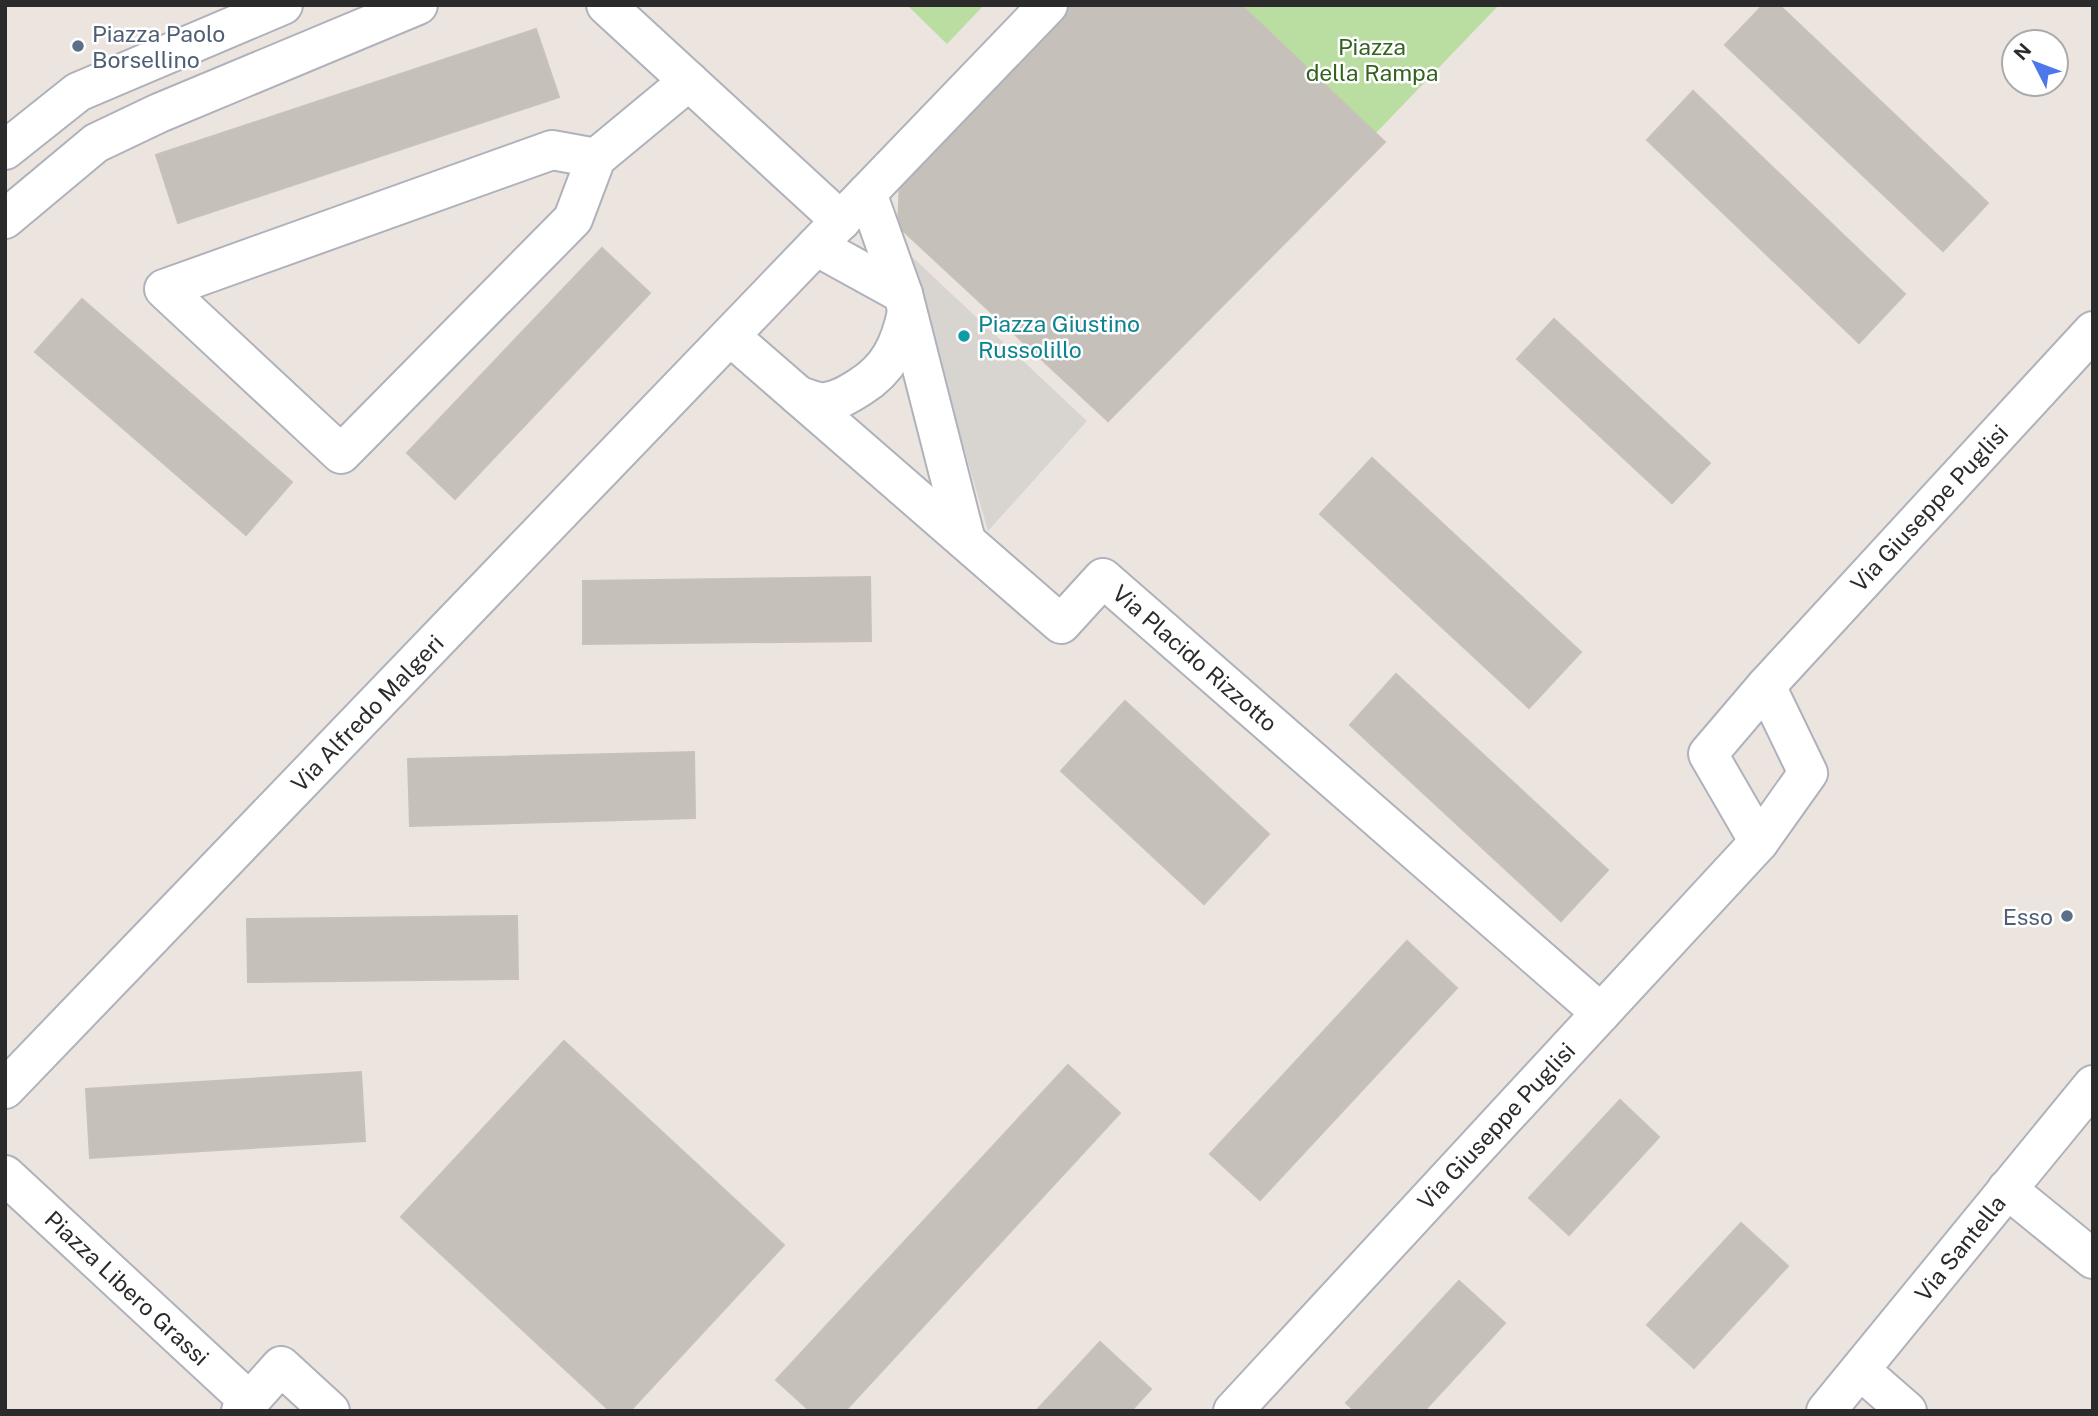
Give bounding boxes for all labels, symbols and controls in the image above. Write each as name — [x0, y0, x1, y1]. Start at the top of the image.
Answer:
place label: Piazza Paolo Borsellino — [92, 20, 225, 73]
north arrow — [2000, 28, 2070, 98]
park label: Piazza della Rampa — [1306, 33, 1438, 86]
marker: Piazza Paolo Borsellino — [70, 38, 86, 54]
text: N — [2009, 39, 2036, 65]
place label: Piazza Giustino Russolillo — [978, 310, 1140, 363]
marker: Piazza Giustino Russolillo — [956, 328, 972, 344]
street label: Via Giuseppe Puglisi — [1845, 419, 2013, 597]
street label: Via Placido Rizzotto — [1107, 579, 1283, 737]
street label: Via Alfredo Malgeri — [285, 629, 449, 797]
place label: Esso — [2003, 903, 2053, 930]
marker: Esso — [2059, 908, 2075, 924]
street label: Via Giuseppe Puglisi — [1412, 1037, 1580, 1215]
street label: Via Santella — [1909, 1190, 2011, 1306]
street label: Piazza Libero Grassi — [40, 1205, 214, 1371]

